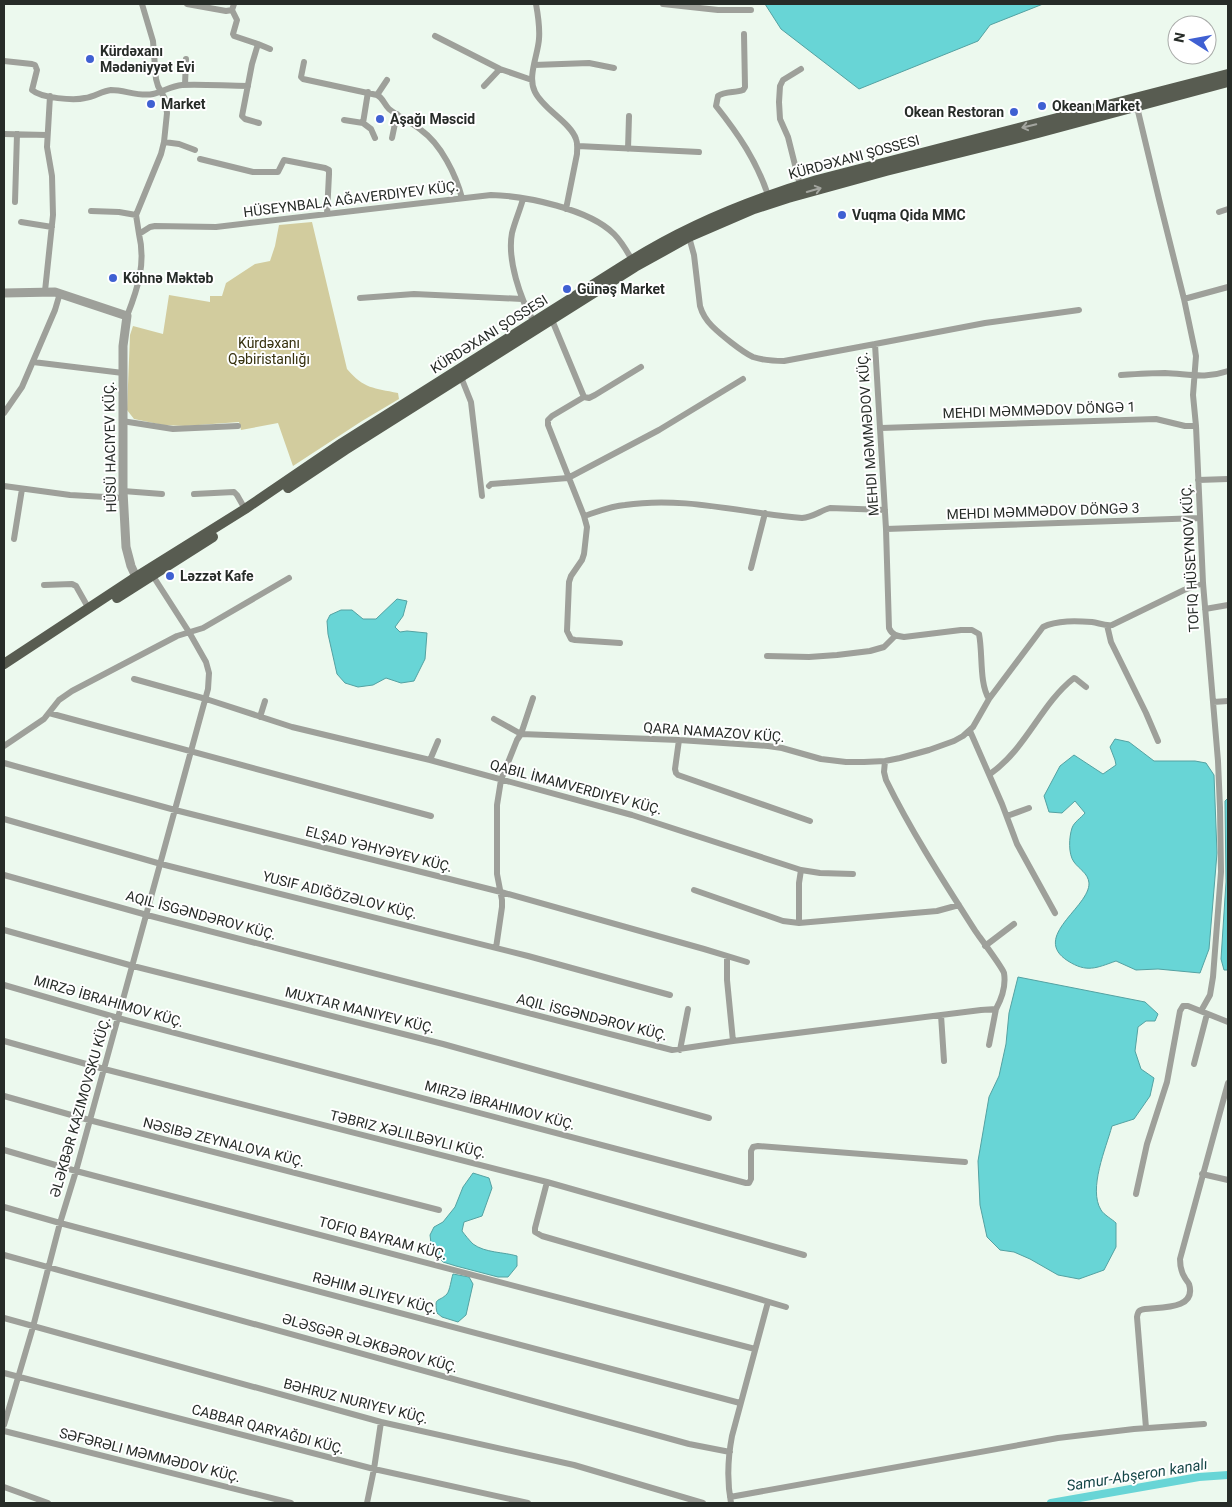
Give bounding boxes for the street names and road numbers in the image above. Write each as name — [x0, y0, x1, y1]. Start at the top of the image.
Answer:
street label: KÜRDƏXANI ŞOSSESI — [787, 132, 921, 182]
street label: HÜSEYNBALA AĞAVERDIYEV KÜÇ. — [242, 177, 460, 220]
street label: KÜRDƏXANI ŞOSSESI — [428, 291, 550, 377]
street label: MEHDI MƏMMƏDOV KÜÇ. — [854, 351, 882, 517]
street label: HÜSÜ HACIYEV KÜÇ. — [101, 381, 119, 513]
street label: MEHDI MƏMMƏDOV DÖNGƏ 1 — [942, 399, 1136, 421]
street label: TOFIQ HÜSEYNOV KÜÇ. — [1178, 483, 1202, 633]
street label: MEHDI MƏMMƏDOV DÖNGƏ 3 — [946, 500, 1140, 522]
street label: QARA NAMAZOV KÜÇ. — [643, 719, 785, 745]
street label: QABIL İMAMVERDIYEV KÜÇ. — [488, 756, 664, 818]
street label: ELŞAD YƏHYƏYEV KÜÇ. — [304, 823, 454, 875]
street label: YUSIF ADIĞÖZƏLOV KÜÇ. — [261, 867, 419, 922]
street label: AQIL İSGƏNDƏROV KÜÇ. — [124, 887, 278, 943]
street label: MIRZƏ İBRAHIMOV KÜÇ. — [32, 972, 186, 1030]
street label: MUXTAR MANIYEV KÜÇ. — [284, 984, 436, 1036]
street label: AQIL İSGƏNDƏROV KÜÇ. — [515, 991, 669, 1043]
street label: ƏLƏKBƏR KAZIMOVSKU KÜÇ. — [47, 1015, 113, 1199]
street label: MIRZƏ İBRAHIMOV KÜÇ. — [423, 1077, 577, 1133]
street label: TƏBRIZ XƏLILBƏYLI KÜÇ. — [328, 1107, 488, 1161]
street label: NƏSIBƏ ZEYNALOVA KÜÇ. — [142, 1114, 306, 1170]
street label: TOFIQ BAYRAM KÜÇ. — [317, 1213, 449, 1263]
street label: RƏHIM ƏLIYEV KÜÇ. — [311, 1269, 439, 1317]
street label: ƏLƏSGƏR ƏLƏKBƏROV KÜÇ. — [280, 1310, 460, 1376]
street label: BƏHRUZ NURIYEV KÜÇ. — [282, 1375, 430, 1427]
street label: CABBAR QARYAĞDI KÜÇ. — [190, 1400, 346, 1457]
street label: SƏFƏRƏLI MƏMMƏDOV KÜÇ. — [58, 1425, 242, 1485]

